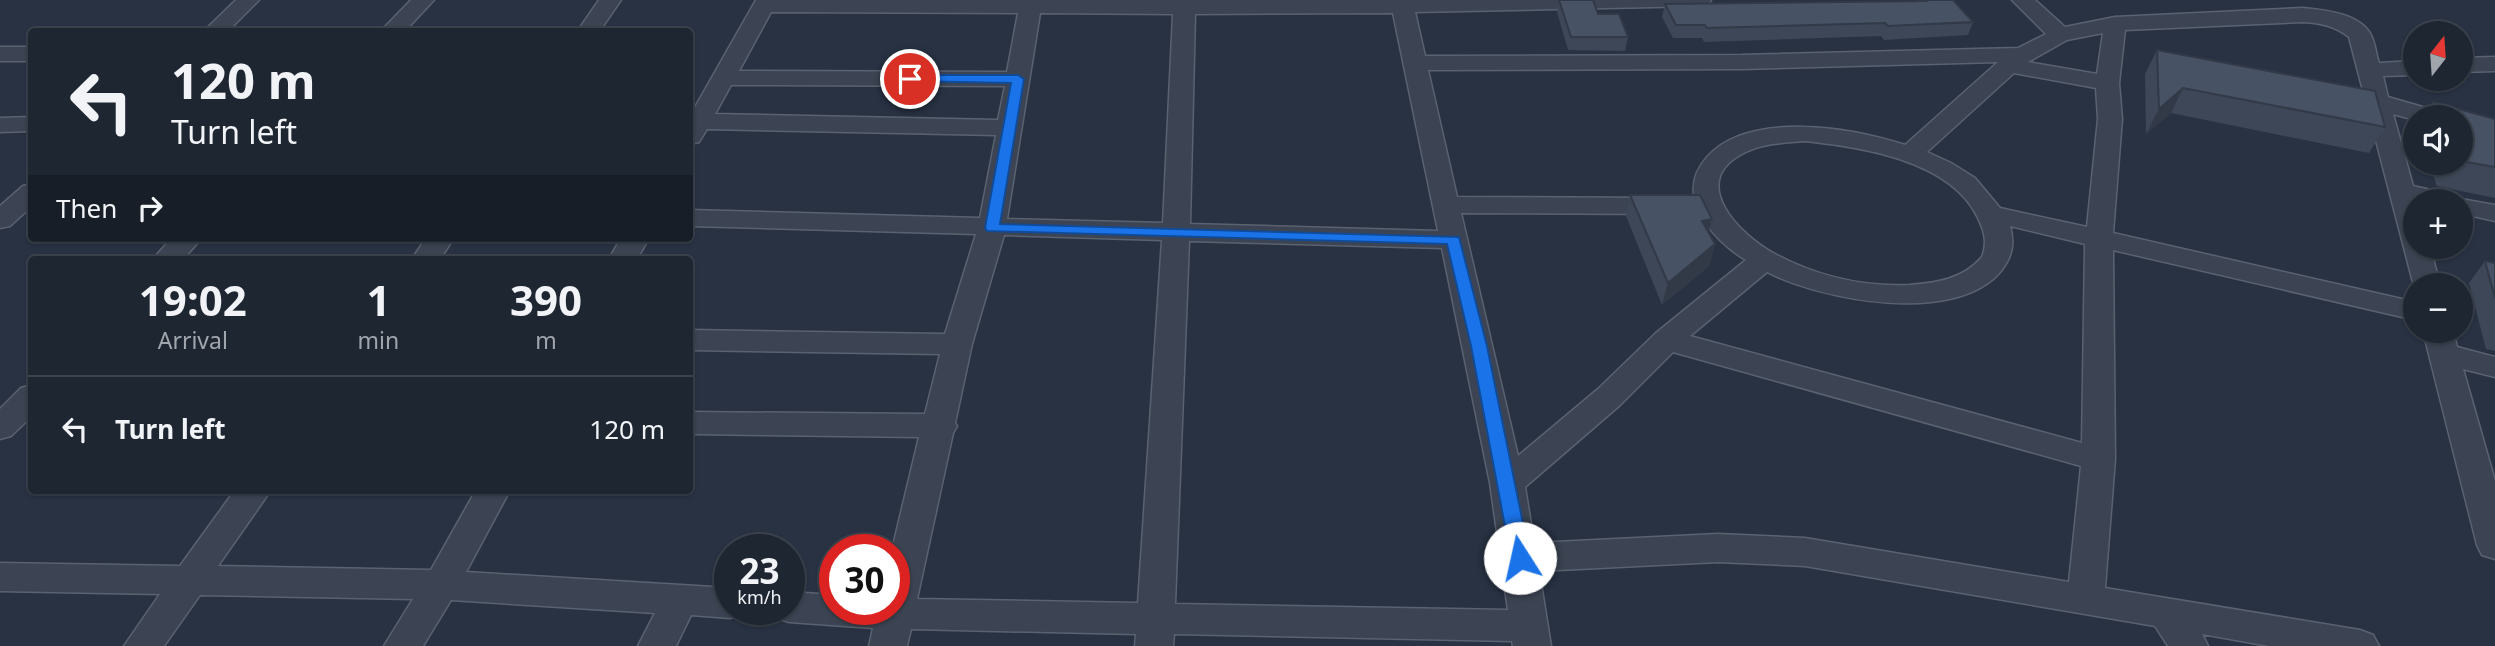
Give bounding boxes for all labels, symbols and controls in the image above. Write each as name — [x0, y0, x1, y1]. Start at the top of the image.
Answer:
north arrow — [2403, 21, 2473, 91]
map controls — [2403, 21, 2473, 343]
text: 120 m — [171, 47, 316, 113]
pin — [880, 49, 940, 109]
icon: left — [56, 56, 147, 147]
icon: arrive — [891, 60, 929, 98]
button: sound — [2403, 105, 2473, 175]
text: Turn left — [171, 110, 297, 153]
icon: right — [131, 189, 169, 227]
button: + — [2403, 189, 2473, 259]
text: Then — [56, 190, 117, 226]
text: 19:02 — [139, 271, 247, 328]
text: 1 — [366, 271, 390, 328]
text: 390 — [510, 271, 582, 328]
button: − — [2403, 273, 2473, 343]
text: Arrival — [158, 324, 228, 356]
text: min — [358, 324, 399, 356]
text: m — [535, 324, 557, 356]
icon: left — [56, 410, 94, 448]
text: Turn left — [115, 411, 226, 447]
text: 120 m — [589, 411, 665, 447]
position arrow — [1483, 521, 1557, 595]
speed limit sign: 30 — [819, 534, 910, 625]
text: 23 — [739, 547, 780, 594]
text: km/h — [737, 585, 782, 609]

